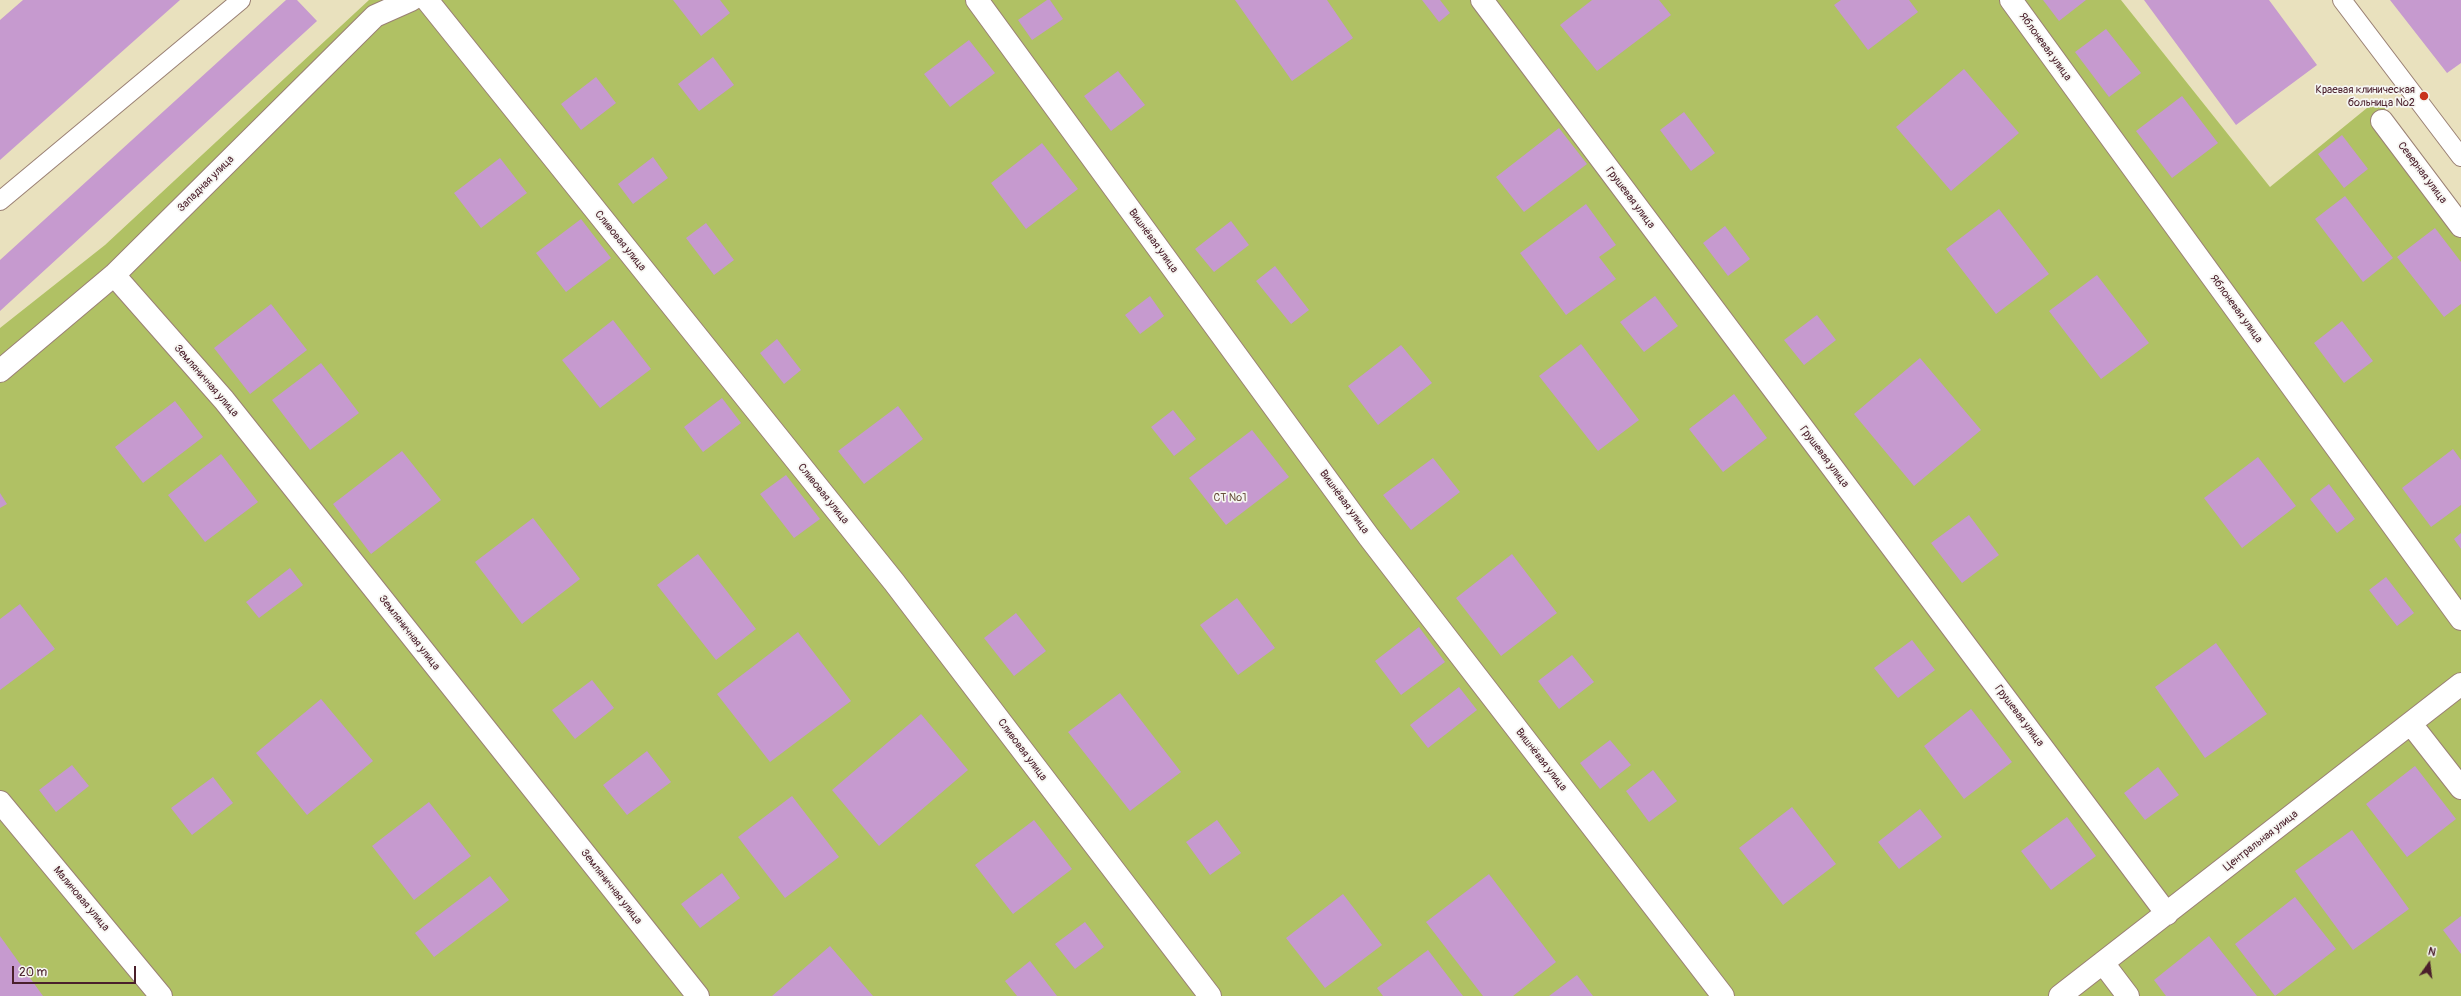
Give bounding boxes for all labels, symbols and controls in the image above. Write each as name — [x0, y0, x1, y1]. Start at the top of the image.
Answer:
street label: Яблоневая улица — [2016, 10, 2074, 84]
place label: Краевая клиническая больница №2 — [2316, 83, 2415, 109]
marker: Краевая клиническая больница №2 — [2418, 90, 2430, 102]
street label: Северная улица — [2395, 140, 2449, 206]
street label: Западная улица — [175, 153, 237, 215]
street label: Грушевая улица — [1603, 165, 1657, 231]
street label: Вишнёвая улица — [1125, 206, 1181, 276]
street label: Сливовая улица — [592, 208, 648, 274]
street label: Яблоневая улица — [2207, 272, 2265, 346]
street label: Земляничная улица — [171, 342, 241, 420]
street label: Грушевая улица — [1797, 424, 1851, 490]
street label: Сливовая улица — [795, 461, 851, 527]
street label: Вишнёвая улица — [1316, 467, 1372, 537]
park label: СТ №1 — [1214, 491, 1246, 505]
street label: Земляничная улица — [376, 593, 442, 673]
street label: Грушевая улица — [1992, 683, 2046, 749]
street label: Сливовая улица — [994, 716, 1050, 784]
street label: Вишнёвая улица — [1512, 726, 1570, 794]
street label: Центральная улица — [2221, 808, 2301, 874]
street label: Земляничная улица — [578, 847, 644, 927]
street label: Малиновая улица — [50, 864, 112, 934]
north arrow — [2409, 944, 2449, 984]
text: N — [2427, 945, 2437, 959]
scale bar — [14, 958, 138, 984]
text: 20 m — [19, 965, 47, 980]

